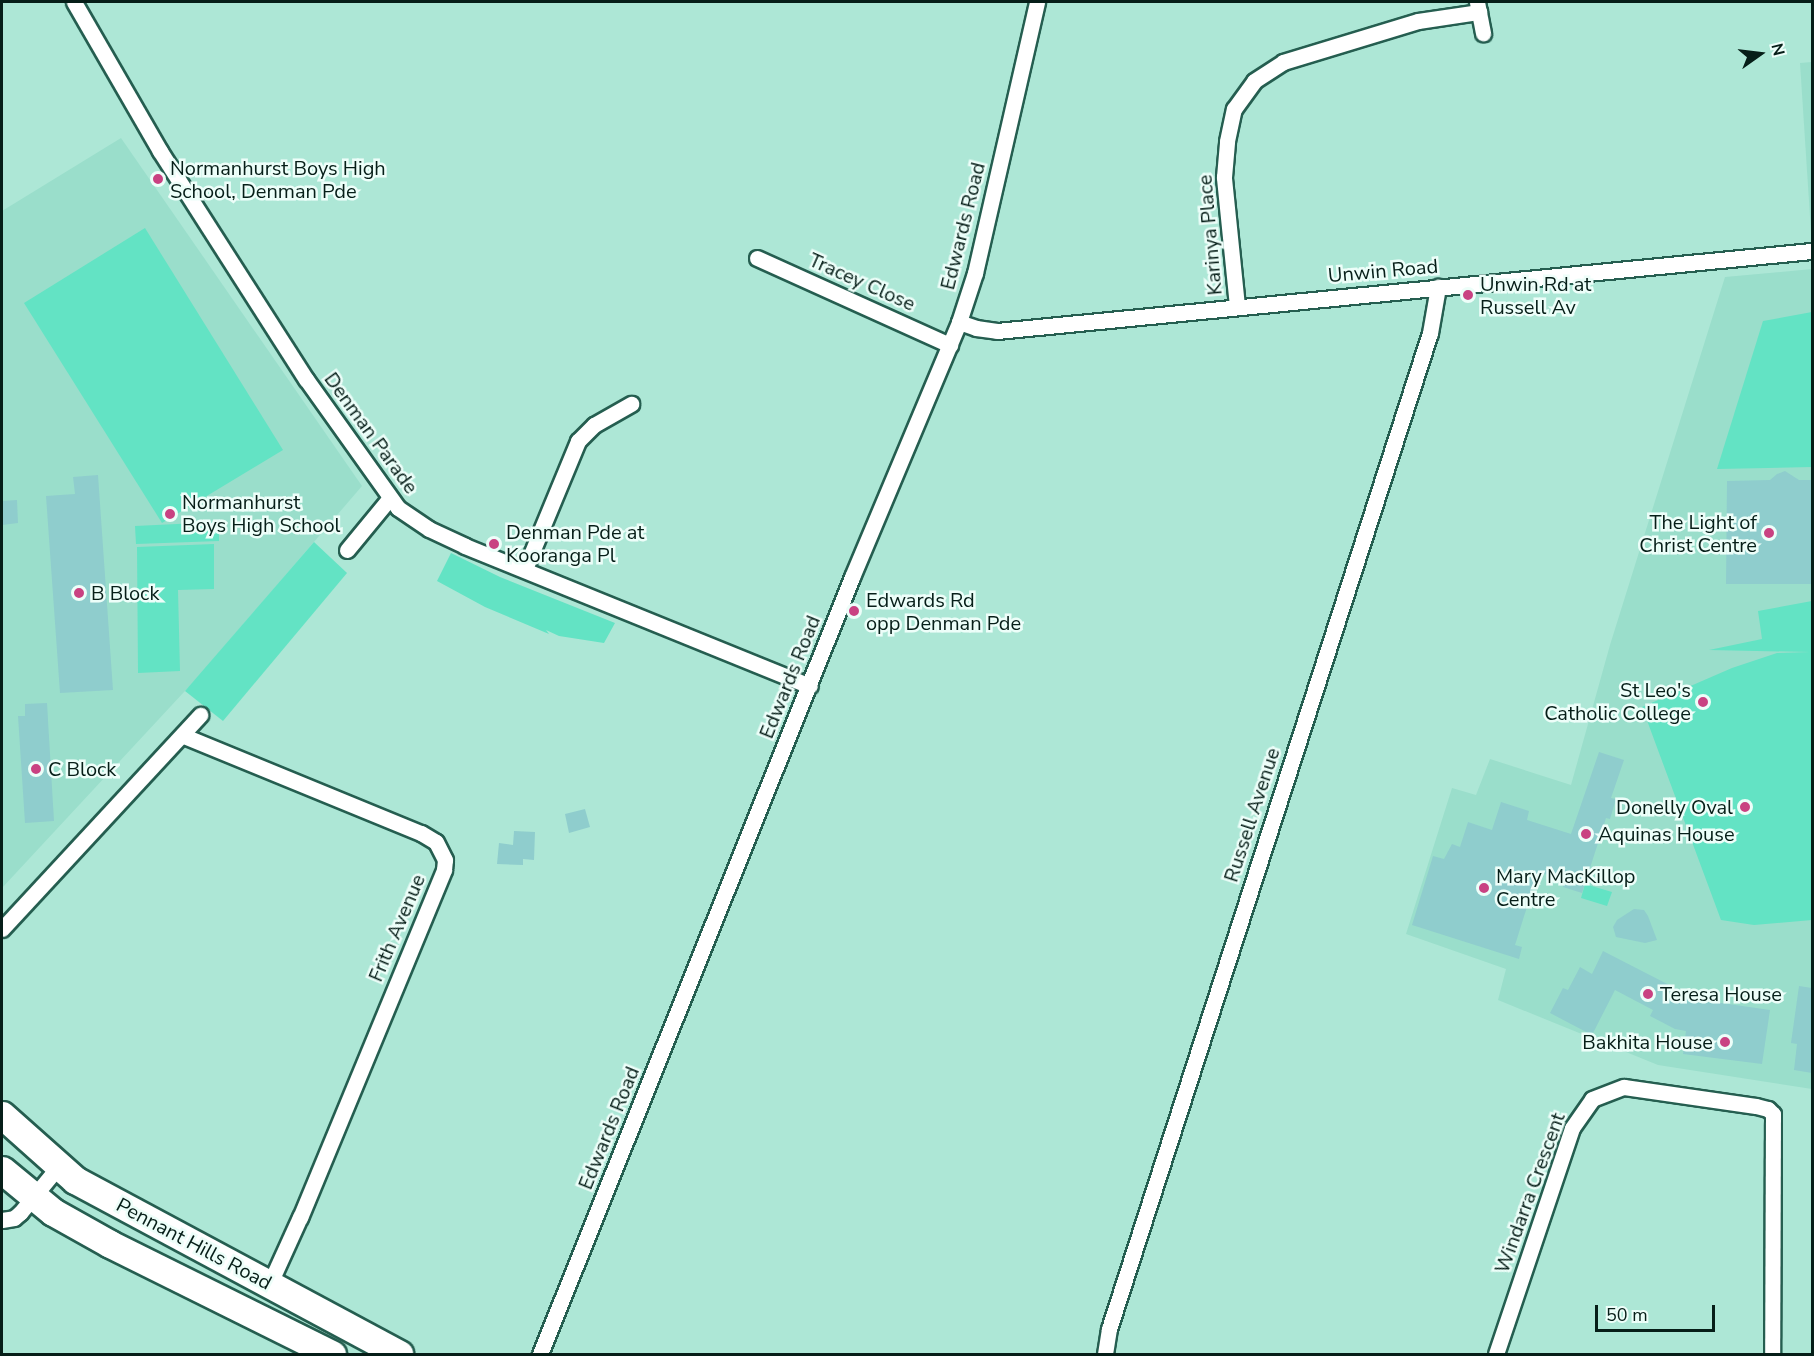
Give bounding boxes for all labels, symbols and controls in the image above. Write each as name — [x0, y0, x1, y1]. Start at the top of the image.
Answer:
north arrow — [1730, 24, 1790, 84]
text: N — [1765, 41, 1790, 58]
place label: Normanhurst Boys High School, Denman Pde — [170, 156, 386, 203]
street label: Edwards Road — [936, 160, 990, 292]
marker: Normanhurst Boys High School, Denman Pde — [151, 172, 165, 186]
street label: Karinya Place — [1193, 174, 1227, 296]
street label: Tracey Close — [805, 248, 919, 316]
street label: Unwin Road — [1327, 254, 1439, 288]
place label: Unwin Rd at Russell Av — [1480, 272, 1591, 319]
marker: Unwin Rd at Russell Av — [1461, 288, 1475, 302]
street label: Denman Parade — [319, 368, 423, 498]
place label: Normanhurst Boys High School — [182, 490, 340, 537]
marker: Normanhurst Boys High School — [163, 507, 177, 521]
place label: The Light of Christ Centre — [1639, 510, 1757, 557]
place label: Denman Pde at Kooranga Pl — [506, 520, 644, 567]
marker: The Light of Christ Centre — [1762, 526, 1776, 540]
marker: Denman Pde at Kooranga Pl — [487, 537, 501, 551]
place label: B Block — [91, 581, 159, 605]
marker: B Block — [72, 586, 86, 600]
place label: Edwards Rd opp Denman Pde — [866, 588, 1021, 635]
marker: Edwards Rd opp Denman Pde — [847, 604, 861, 618]
street label: Edwards Road — [754, 612, 826, 742]
place label: St Leo's Catholic College — [1544, 678, 1691, 725]
marker: St Leo's Catholic College — [1696, 695, 1710, 709]
street label: Russell Avenue — [1219, 745, 1285, 885]
place label: C Block — [48, 757, 116, 781]
marker: C Block — [29, 762, 43, 776]
place label: Donelly Oval — [1616, 795, 1733, 819]
marker: Donelly Oval — [1738, 800, 1752, 814]
place label: Aquinas House — [1598, 822, 1735, 846]
marker: Aquinas House — [1579, 827, 1593, 841]
place label: Mary MacKillop Centre — [1496, 864, 1635, 911]
street label: Frith Avenue — [364, 871, 430, 985]
marker: Mary MacKillop Centre — [1477, 881, 1491, 895]
place label: Teresa House — [1660, 982, 1782, 1006]
marker: Teresa House — [1641, 987, 1655, 1001]
place label: Bakhita House — [1582, 1030, 1713, 1054]
marker: Bakhita House — [1718, 1035, 1732, 1049]
street label: Edwards Road — [573, 1063, 645, 1193]
street label: Windarra Crescent — [1490, 1109, 1570, 1277]
street label: Pennant Hills Road — [112, 1193, 276, 1295]
scale bar — [1598, 1293, 1718, 1331]
text: 50 m — [1606, 1303, 1648, 1327]

